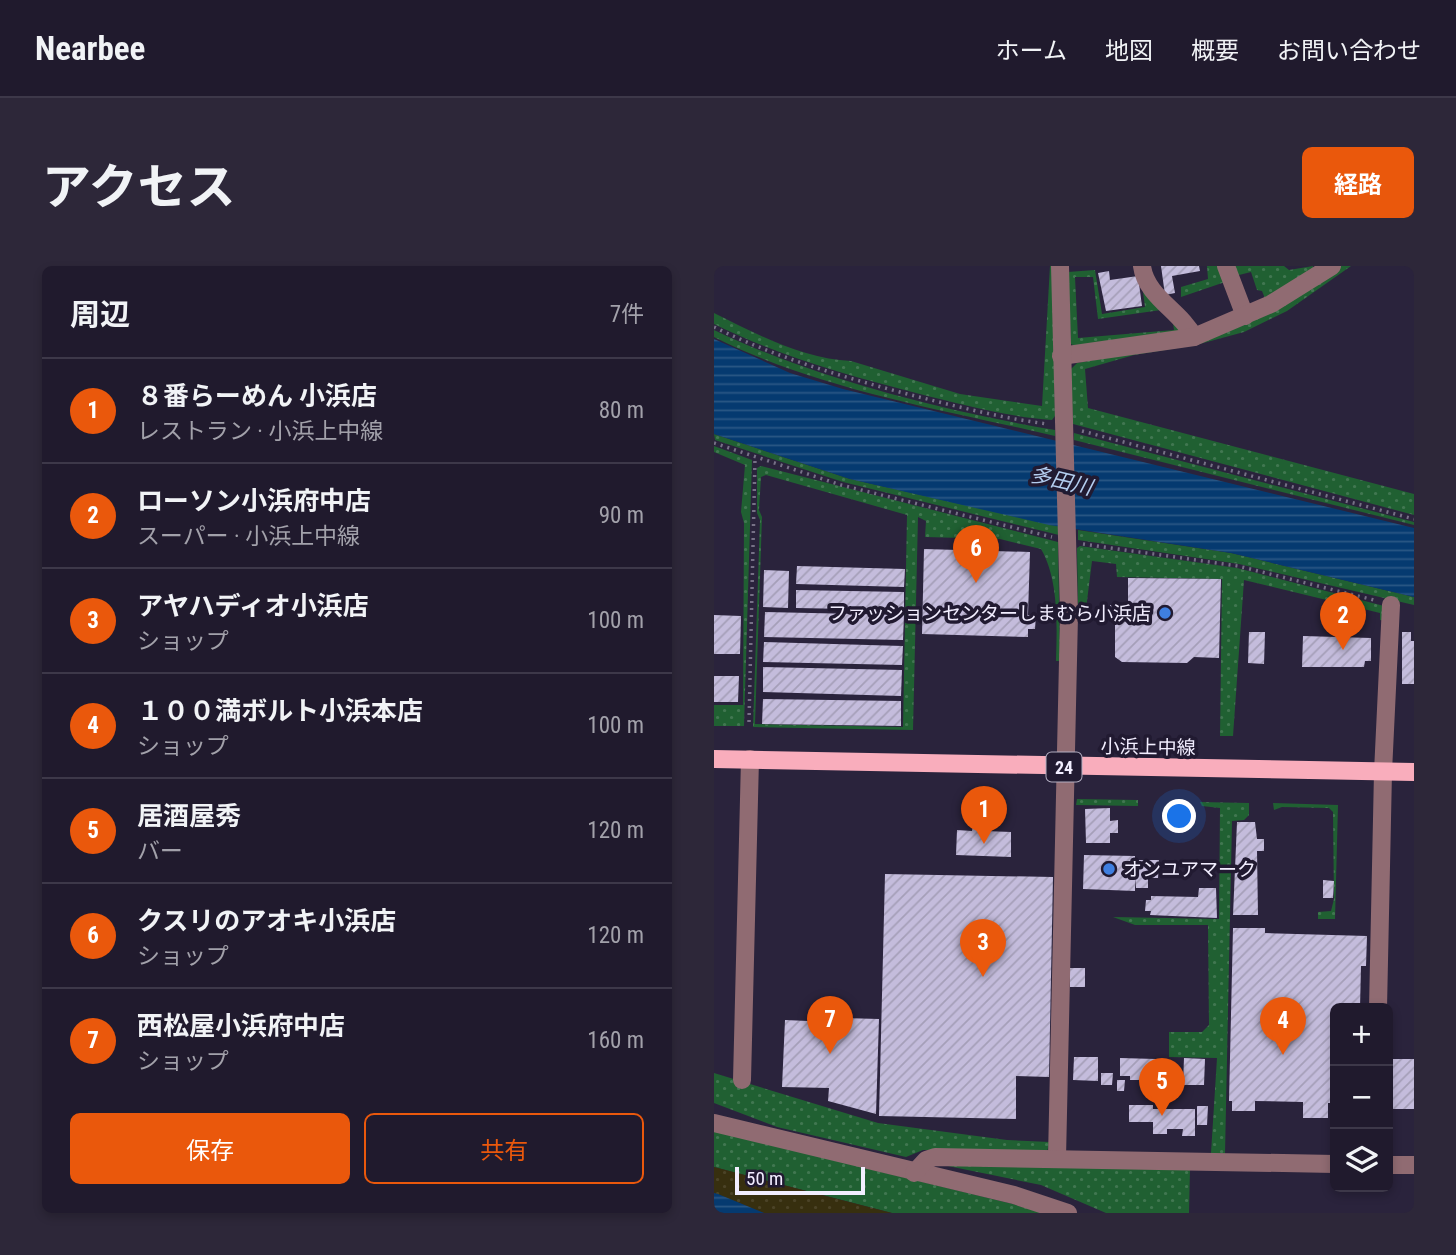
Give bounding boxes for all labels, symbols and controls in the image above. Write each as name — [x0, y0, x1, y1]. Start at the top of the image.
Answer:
text: Nearbee — [35, 29, 145, 68]
text: ホーム — [996, 37, 1067, 65]
text: 地図 — [1105, 37, 1153, 65]
text: 概要 — [1191, 37, 1239, 65]
text: お問い合わせ — [1277, 37, 1421, 65]
button: 経路 — [1302, 147, 1414, 218]
text: アクセス — [42, 159, 236, 216]
text: 周辺 — [70, 297, 130, 332]
text: 7件 — [610, 301, 644, 328]
text: ８番らーめん 小浜店 — [137, 381, 377, 411]
text: 1 — [87, 397, 99, 424]
text: 80 m — [599, 397, 644, 424]
text: レストラン · 小浜上中線 — [137, 418, 383, 445]
water label: 多田川 — [1028, 462, 1096, 500]
text: ローソン小浜府中店 — [137, 486, 371, 516]
text: 2 — [87, 502, 99, 529]
text: 90 m — [599, 502, 644, 529]
text: スーパー · 小浜上中線 — [137, 523, 360, 550]
pin: 6 — [953, 525, 999, 583]
text: アヤハディオ小浜店 — [137, 591, 369, 621]
pin: 2 — [1320, 592, 1366, 650]
place label: ファッションセンターしまむら小浜店 — [828, 602, 1151, 625]
marker: ファッションセンターしまむら小浜店 — [1157, 605, 1173, 621]
text: 3 — [87, 607, 99, 634]
text: 100 m — [587, 607, 644, 634]
text: ショップ — [137, 628, 229, 655]
text: １００満ボルト小浜本店 — [137, 696, 423, 726]
text: 4 — [87, 712, 99, 739]
text: 100 m — [587, 712, 644, 739]
text: ショップ — [137, 733, 229, 760]
street label: 小浜上中線 — [1100, 735, 1196, 759]
road number: 24 — [1046, 752, 1082, 782]
pin: 1 — [961, 786, 1007, 844]
your location — [1162, 799, 1196, 833]
text: 居酒屋秀 — [137, 801, 241, 831]
text: 5 — [87, 817, 99, 844]
text: 120 m — [587, 817, 644, 844]
text: バー — [137, 838, 183, 865]
place label: オンユアマーク — [1123, 858, 1256, 881]
marker: オンユアマーク — [1101, 861, 1117, 877]
text: クスリのアオキ小浜店 — [137, 906, 396, 936]
pin: 3 — [960, 919, 1006, 977]
text: 6 — [87, 922, 99, 949]
text: 120 m — [587, 922, 644, 949]
text: ショップ — [137, 943, 229, 970]
pin: 7 — [807, 996, 853, 1054]
pin: 4 — [1260, 997, 1306, 1055]
map controls — [1330, 1003, 1393, 1192]
button: + — [1330, 1003, 1393, 1066]
text: 西松屋小浜府中店 — [137, 1011, 345, 1041]
text: 7 — [87, 1027, 99, 1054]
text: 160 m — [587, 1027, 644, 1054]
text: ショップ — [137, 1048, 229, 1075]
pin: 5 — [1139, 1058, 1185, 1116]
button: − — [1330, 1066, 1393, 1129]
button: 保存 — [70, 1113, 350, 1184]
button: 共有 — [364, 1113, 644, 1184]
button: layers — [1330, 1129, 1393, 1192]
scale bar — [735, 1164, 864, 1196]
text: 50 m — [746, 1167, 783, 1190]

